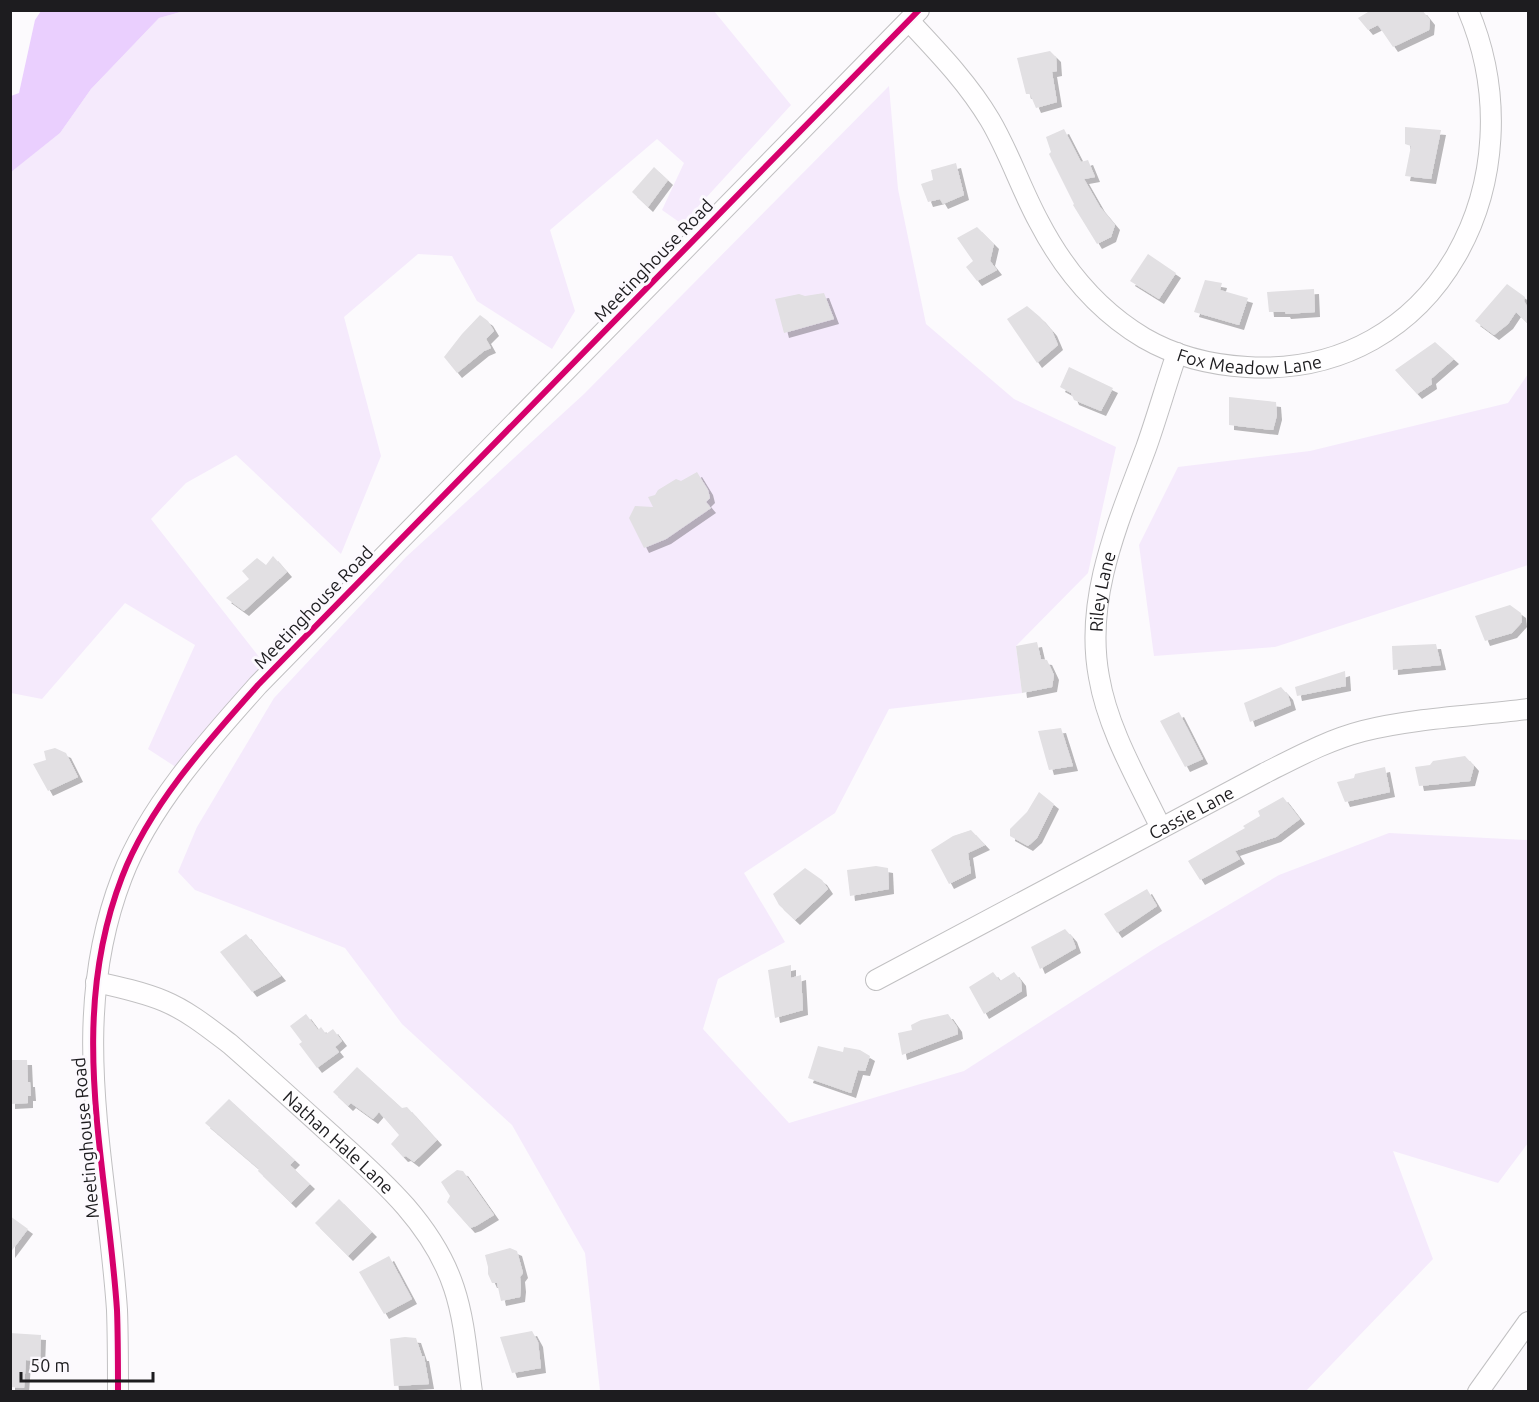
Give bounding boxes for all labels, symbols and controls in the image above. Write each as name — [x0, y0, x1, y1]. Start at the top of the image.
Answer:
street label: Meetinghouse Road — [590, 195, 716, 325]
street label: Fox Meadow Lane — [1175, 344, 1324, 378]
street label: Meetinghouse Road — [250, 542, 376, 672]
street label: Riley Lane — [1085, 549, 1119, 632]
street label: Cassie Lane — [1145, 782, 1237, 843]
street label: Meetinghouse Road — [68, 1056, 102, 1220]
street label: Nathan Hale Lane — [279, 1086, 398, 1197]
scale bar — [21, 1345, 153, 1383]
text: 50 m — [30, 1355, 70, 1375]

